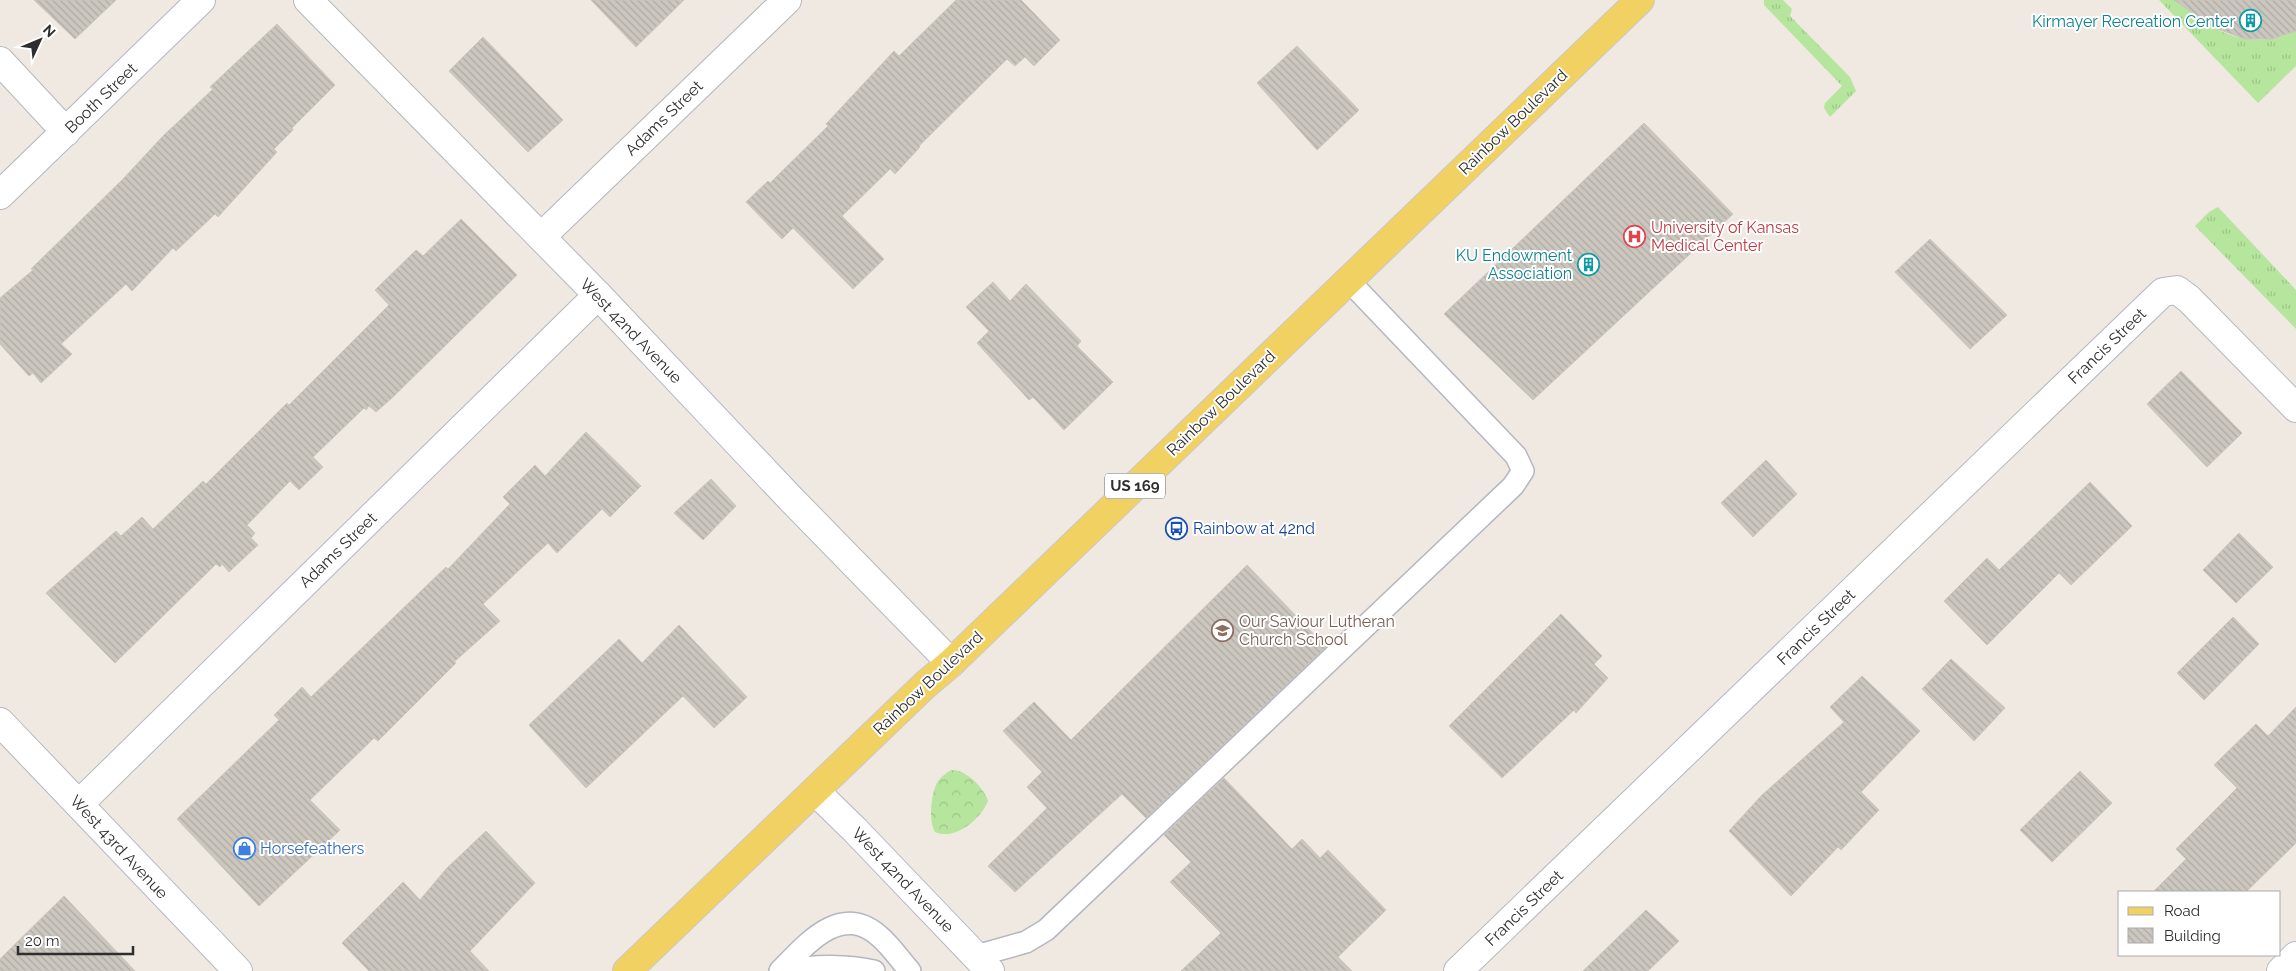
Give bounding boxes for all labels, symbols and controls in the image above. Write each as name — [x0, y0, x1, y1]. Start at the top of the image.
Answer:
building icon: Kirmayer Recreation Center — [2239, 9, 2263, 33]
place label: Kirmayer Recreation Center — [2032, 12, 2235, 31]
north arrow — [15, 15, 65, 65]
text: N — [40, 22, 59, 40]
street label: Booth Street — [61, 59, 141, 137]
street label: Rainbow Boulevard — [1455, 65, 1571, 179]
street label: Adams Street — [621, 76, 707, 160]
place label: University of Kansas Medical Center — [1651, 218, 1799, 255]
hospital icon: University of Kansas Medical Center — [1623, 224, 1647, 248]
place label: KU Endowment Association — [1456, 246, 1573, 283]
building icon: KU Endowment Association — [1576, 252, 1600, 276]
street label: West 42nd Avenue — [576, 275, 686, 387]
street label: Francis Street — [2064, 304, 2150, 388]
street label: Rainbow Boulevard — [1163, 346, 1279, 460]
road number: US 169 — [1105, 474, 1165, 498]
street label: Adams Street — [295, 508, 381, 592]
bus stop icon: Rainbow at 42nd — [1165, 516, 1189, 540]
place label: Rainbow at 42nd — [1193, 519, 1315, 538]
street label: Francis Street — [1773, 585, 1859, 669]
place label: Our Saviour Lutheran Church School — [1239, 612, 1395, 649]
school or university icon: Our Saviour Lutheran Church School — [1211, 618, 1235, 642]
street label: Rainbow Boulevard — [869, 627, 987, 739]
street label: West 43rd Avenue — [66, 791, 172, 903]
street label: West 42nd Avenue — [848, 824, 958, 936]
shop icon: Horsefeathers — [232, 836, 256, 860]
place label: Horsefeathers — [260, 839, 365, 858]
street label: Francis Street — [1481, 866, 1567, 950]
legend — [2118, 891, 2281, 956]
text: Road — [2164, 902, 2200, 920]
scale bar — [18, 924, 132, 956]
text: Building — [2164, 927, 2221, 945]
text: 20 m — [25, 932, 60, 950]

